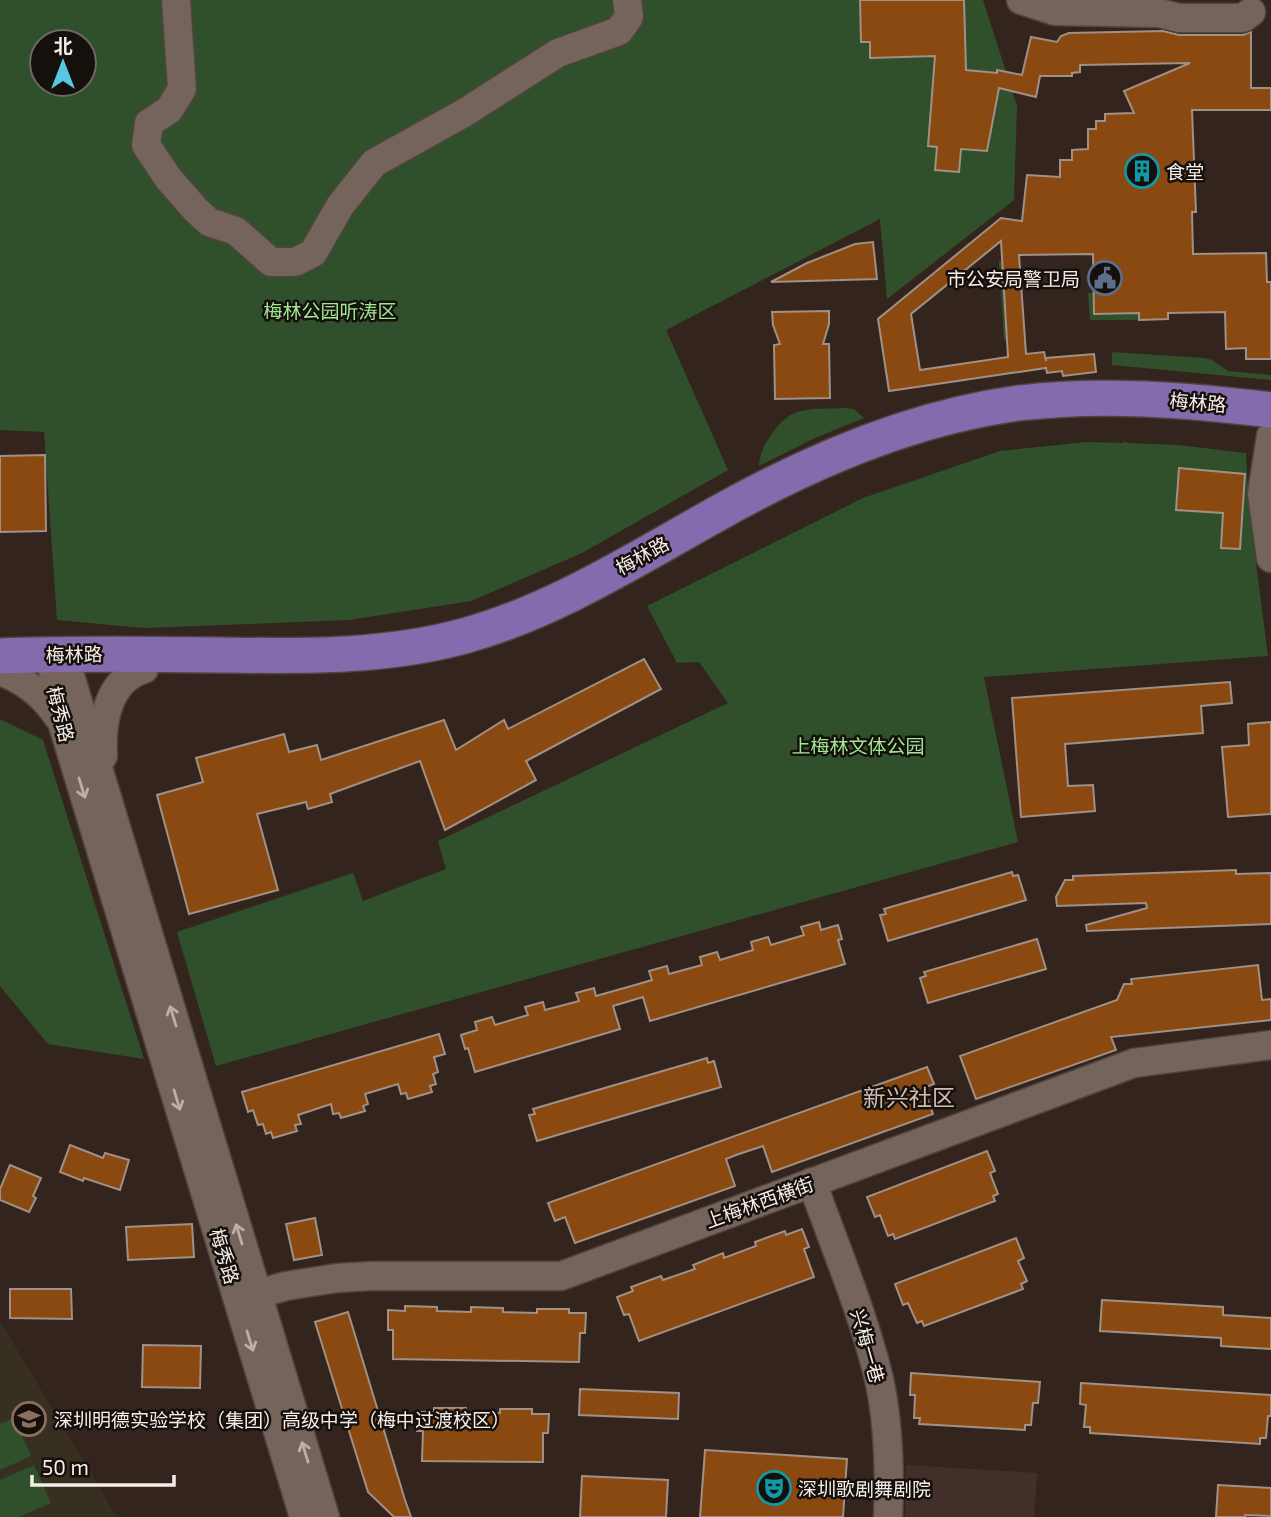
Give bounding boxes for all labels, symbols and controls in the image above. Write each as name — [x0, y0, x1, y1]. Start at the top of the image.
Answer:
north arrow — [28, 28, 98, 98]
text: 北 — [53, 34, 73, 57]
building icon: 食堂 — [1123, 152, 1161, 190]
place label: 食堂 — [1166, 160, 1204, 183]
public building icon: 市公安局警卫局 — [1086, 259, 1124, 297]
place label: 市公安局警卫局 — [947, 267, 1080, 290]
park label: 梅林公园听涛区 — [263, 299, 397, 322]
street label: 梅林路 — [1169, 388, 1227, 416]
street label: 梅林路 — [611, 531, 673, 579]
street label: 梅林路 — [45, 642, 103, 666]
street label: 梅秀路 — [43, 684, 79, 744]
park label: 上梅林文体公园 — [791, 734, 925, 757]
one-way arrow — [76, 777, 89, 799]
one-way arrow — [165, 1006, 178, 1028]
district label: 新兴社区 — [863, 1083, 955, 1111]
one-way arrow — [171, 1088, 184, 1110]
street label: 上梅林西横街 — [701, 1172, 817, 1232]
one-way arrow — [231, 1223, 244, 1245]
street label: 梅秀路 — [206, 1225, 244, 1287]
street label: 兴梅一巷 — [846, 1306, 890, 1386]
one-way arrow — [245, 1329, 258, 1351]
school or university icon: 深圳明德实验学校（集团）高级中学（梅中过渡校区） — [10, 1400, 48, 1438]
place label: 深圳明德实验学校（集团）高级中学（梅中过渡校区） — [54, 1408, 510, 1431]
one-way arrow — [297, 1441, 310, 1463]
scale bar — [32, 1444, 173, 1488]
text: 50 m — [42, 1454, 89, 1479]
theatre icon: 深圳歌剧舞剧院 — [755, 1469, 793, 1507]
place label: 深圳歌剧舞剧院 — [798, 1477, 931, 1500]

